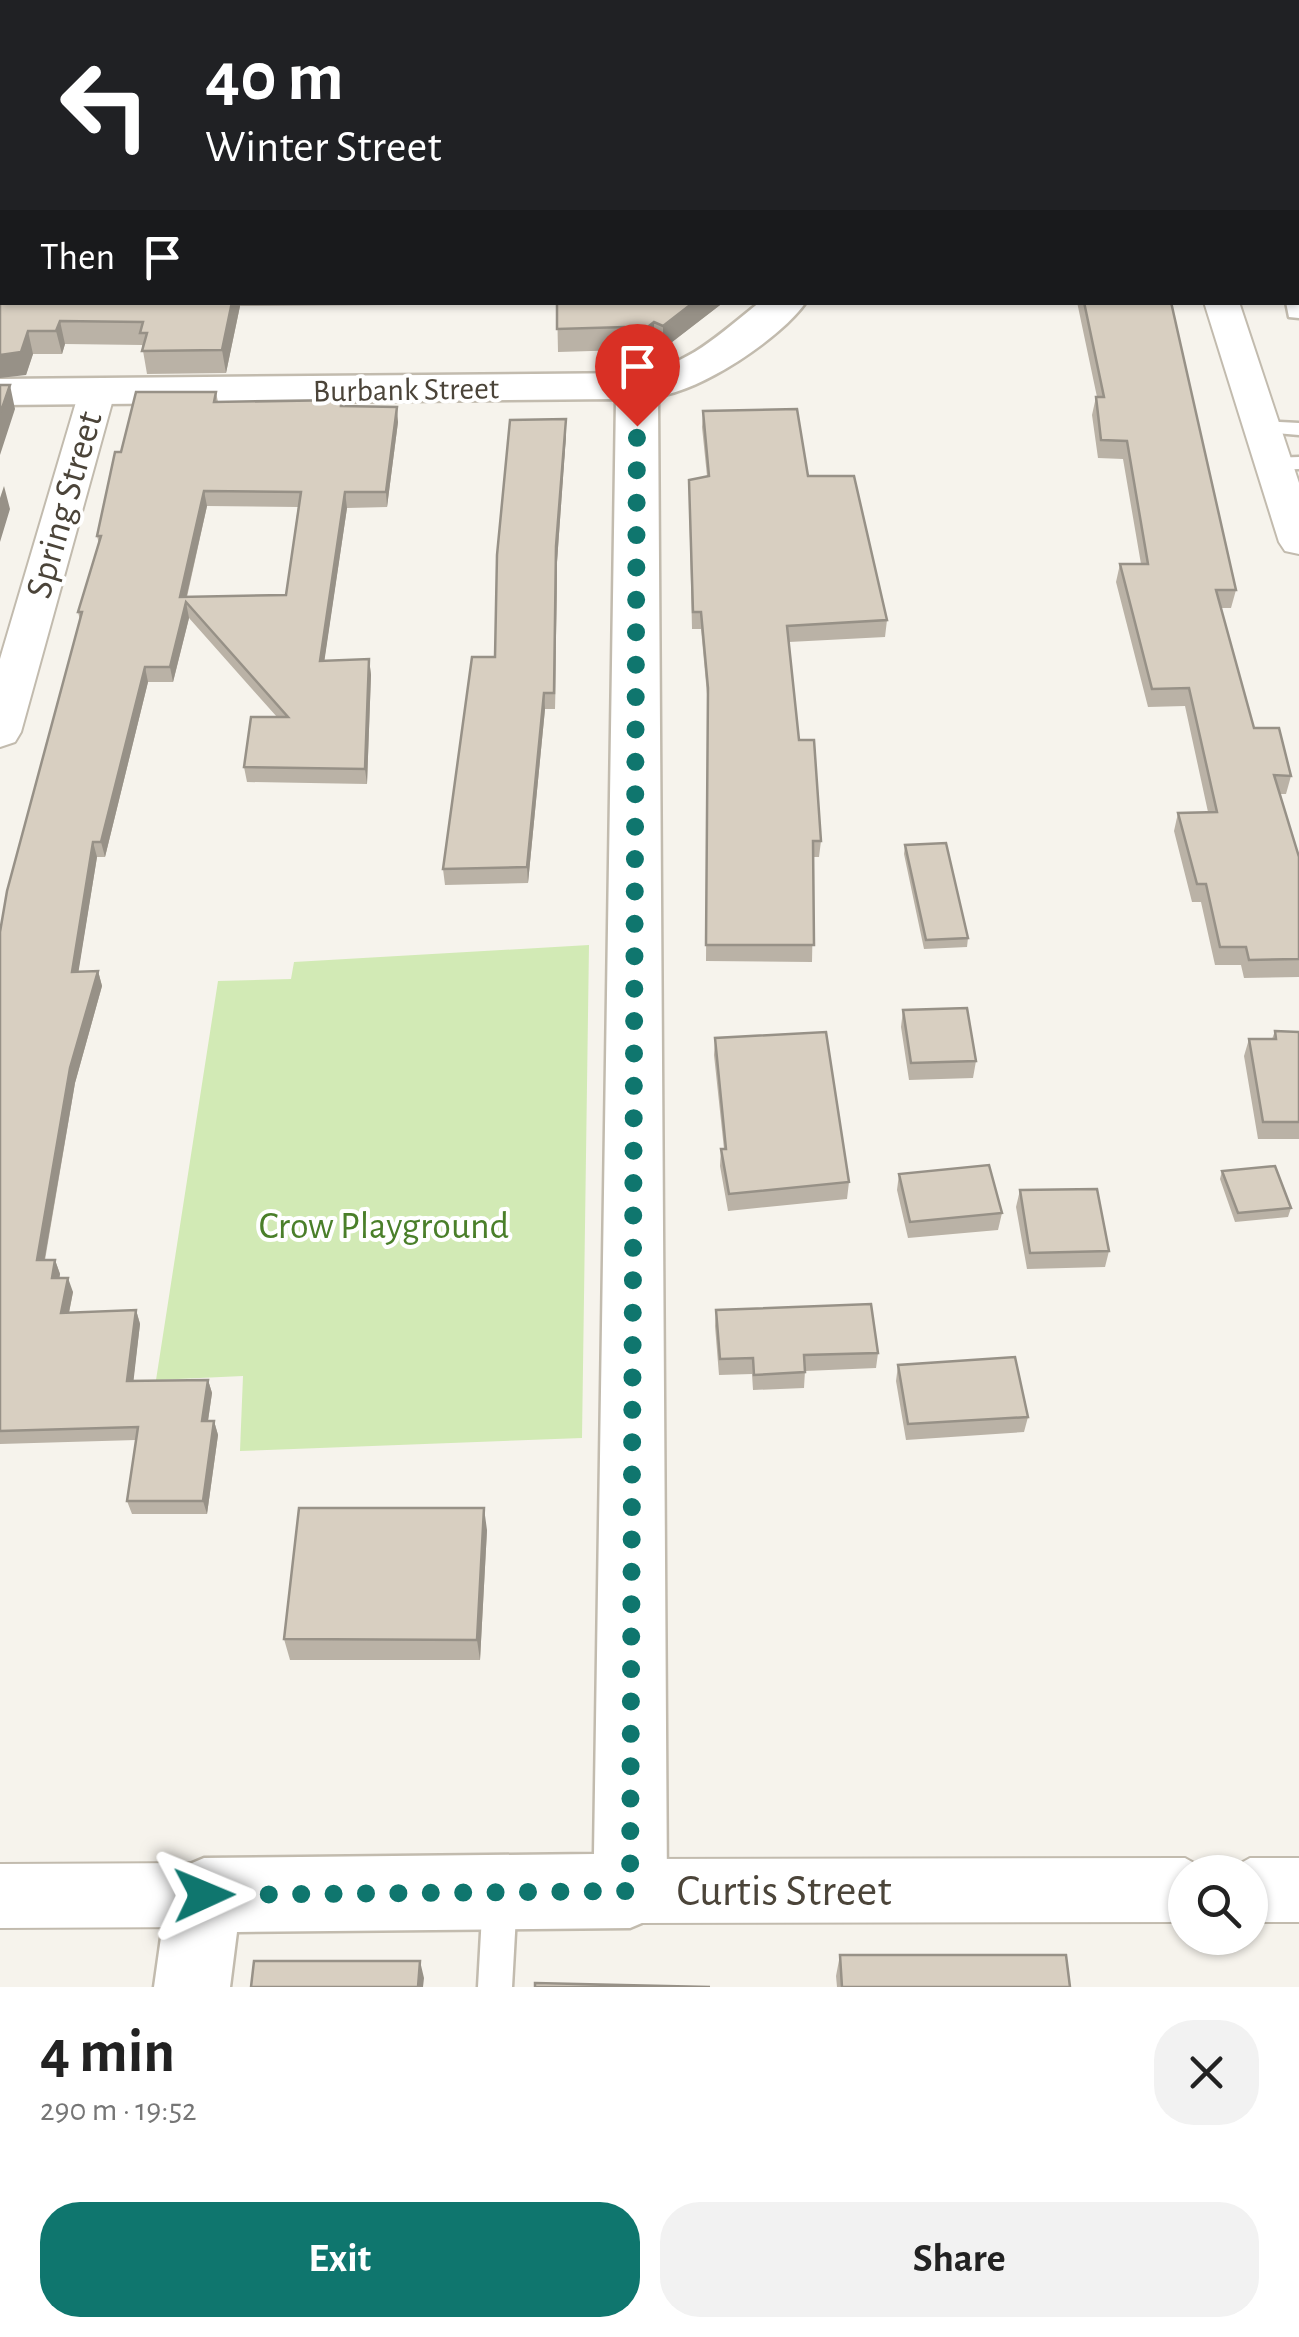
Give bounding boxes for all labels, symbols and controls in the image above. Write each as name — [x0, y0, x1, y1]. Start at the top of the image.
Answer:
icon: left — [40, 40, 170, 170]
text: 40 m — [205, 43, 344, 113]
text: Winter Street — [205, 125, 442, 170]
icon: arrive — [135, 230, 190, 285]
text: Then — [40, 239, 115, 277]
pin — [595, 324, 680, 427]
icon: arrive — [610, 339, 665, 394]
street label: Burbank Street — [313, 372, 499, 408]
street label: Spring Street — [20, 407, 110, 603]
park label: Crow Playground — [259, 1208, 509, 1246]
position arrow — [152, 1843, 256, 1947]
map controls — [1168, 1855, 1268, 1955]
button: search — [1168, 1855, 1268, 1955]
street label: Curtis Street — [676, 1869, 892, 1914]
button: close — [1154, 2020, 1259, 2125]
text: 4 min — [40, 2023, 175, 2083]
text: 290 m · 19:52 — [40, 2094, 197, 2126]
button: Exit — [40, 2202, 640, 2317]
button: Share — [660, 2202, 1259, 2317]

